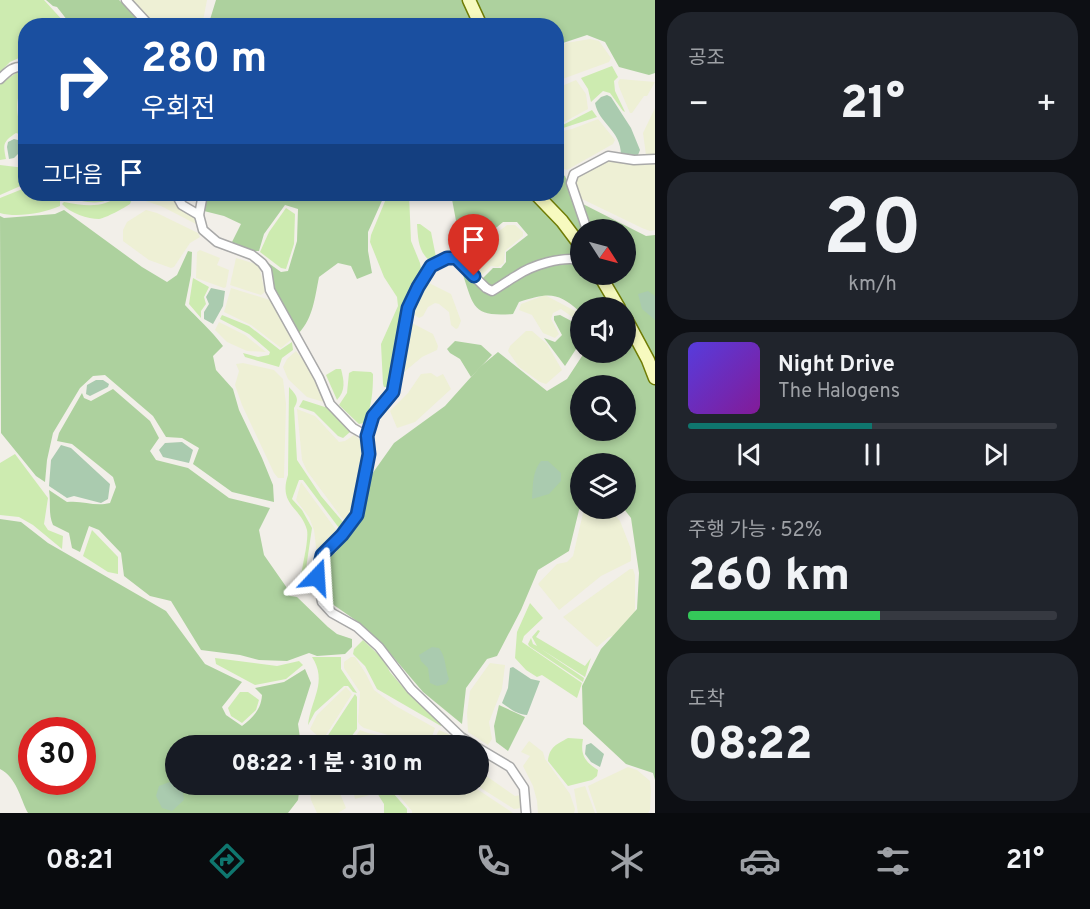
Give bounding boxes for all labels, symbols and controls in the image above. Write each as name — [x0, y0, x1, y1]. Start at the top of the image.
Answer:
text: 280 m — [141, 34, 267, 87]
icon: right — [42, 42, 120, 120]
text: 공조 — [688, 46, 725, 72]
text: 21° — [840, 77, 905, 134]
text: − — [688, 85, 709, 127]
text: + — [1036, 85, 1057, 127]
text: 우회전 — [141, 93, 216, 127]
icon: arrive — [115, 156, 148, 189]
text: 그다음 — [42, 163, 103, 190]
text: 20 — [823, 183, 922, 282]
pin — [448, 214, 499, 276]
north arrow — [570, 219, 636, 285]
map controls — [570, 219, 636, 519]
icon: arrive — [457, 223, 490, 256]
text: km/h — [848, 272, 897, 298]
button: sound — [570, 297, 636, 363]
text: Night Drive — [778, 352, 895, 379]
button: search — [570, 375, 636, 441]
text: The Halogens — [778, 379, 900, 405]
icon: previous — [733, 438, 766, 471]
icon: pause — [856, 438, 889, 471]
icon: next — [979, 438, 1012, 471]
button: layers — [570, 453, 636, 519]
text: 주행 가능 · 52% — [688, 518, 822, 544]
position arrow — [285, 545, 349, 609]
text: 260 km — [688, 549, 850, 606]
text: 도착 — [688, 687, 725, 713]
speed limit sign: 30 — [18, 717, 96, 795]
text: 08:22 — [688, 718, 813, 775]
text: 08:22 · 1 분 · 310 m — [232, 751, 422, 778]
icon: directions — [206, 840, 248, 882]
icon: music — [339, 840, 381, 882]
icon: phone — [472, 840, 514, 882]
icon: climate — [606, 840, 648, 882]
icon: car — [739, 840, 781, 882]
icon: filters — [872, 840, 914, 882]
text: 08:21 — [46, 844, 114, 878]
text: 21° — [1006, 844, 1044, 878]

